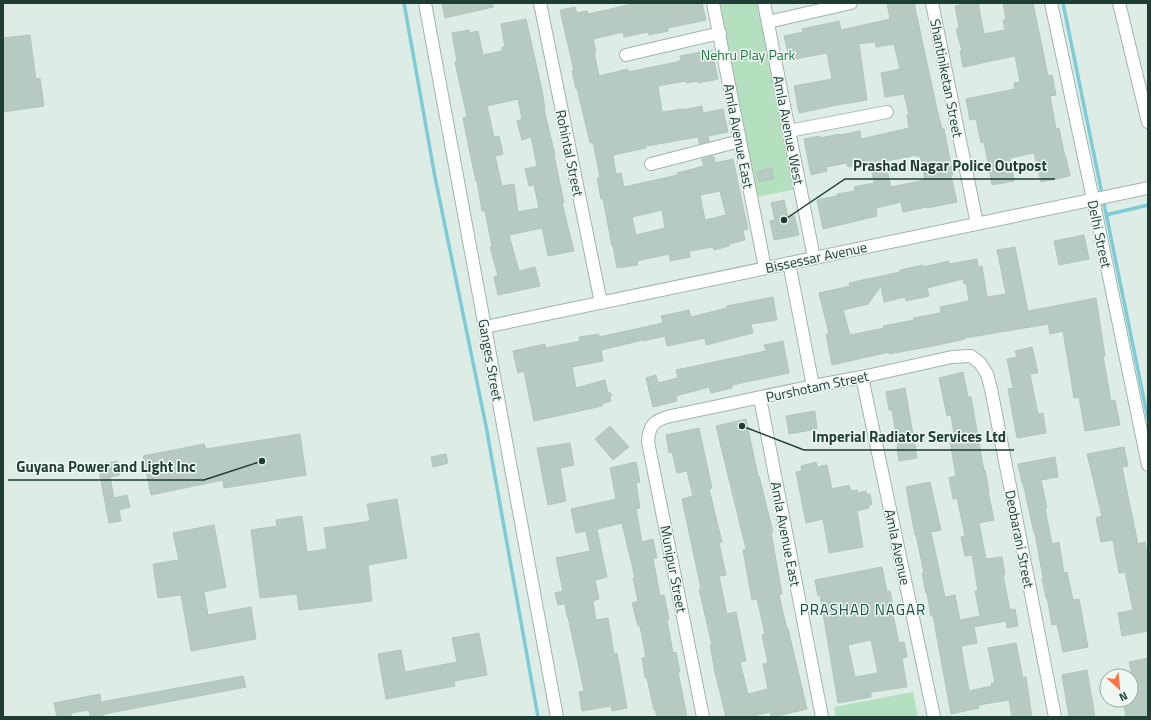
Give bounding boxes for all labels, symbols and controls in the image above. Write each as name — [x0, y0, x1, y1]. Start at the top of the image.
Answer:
street label: Shantiniketan Street — [925, 17, 969, 139]
park label: Nehru Play Park — [701, 44, 796, 65]
street label: Amla Avenue West — [768, 74, 810, 186]
street label: Amla Avenue East — [719, 82, 759, 190]
street label: Rohintal Street — [551, 108, 589, 198]
callout: Prashad Nagar Police Outpost — [845, 152, 1055, 179]
text: Prashad Nagar Police Outpost — [853, 154, 1047, 177]
street label: Delhi Street — [1083, 198, 1117, 270]
street label: Bissessar Avenue — [763, 236, 869, 278]
street label: Ganges Street — [473, 317, 509, 403]
street label: Purshotam Street — [764, 365, 870, 407]
callout: Imperial Radiator Services Ltd — [804, 423, 1014, 450]
text: Imperial Radiator Services Ltd — [812, 425, 1006, 448]
callout: Guyana Power and Light Inc — [8, 453, 204, 480]
text: Guyana Power and Light Inc — [16, 455, 196, 478]
street label: Amla Avenue East — [766, 480, 806, 588]
street label: Deobarani Street — [1000, 488, 1040, 590]
street label: Amla Avenue — [880, 507, 916, 587]
street label: Munipur Street — [655, 524, 693, 615]
district label: PRASHAD NAGAR — [800, 598, 926, 621]
north arrow — [1099, 668, 1139, 708]
text: N — [1117, 688, 1131, 706]

